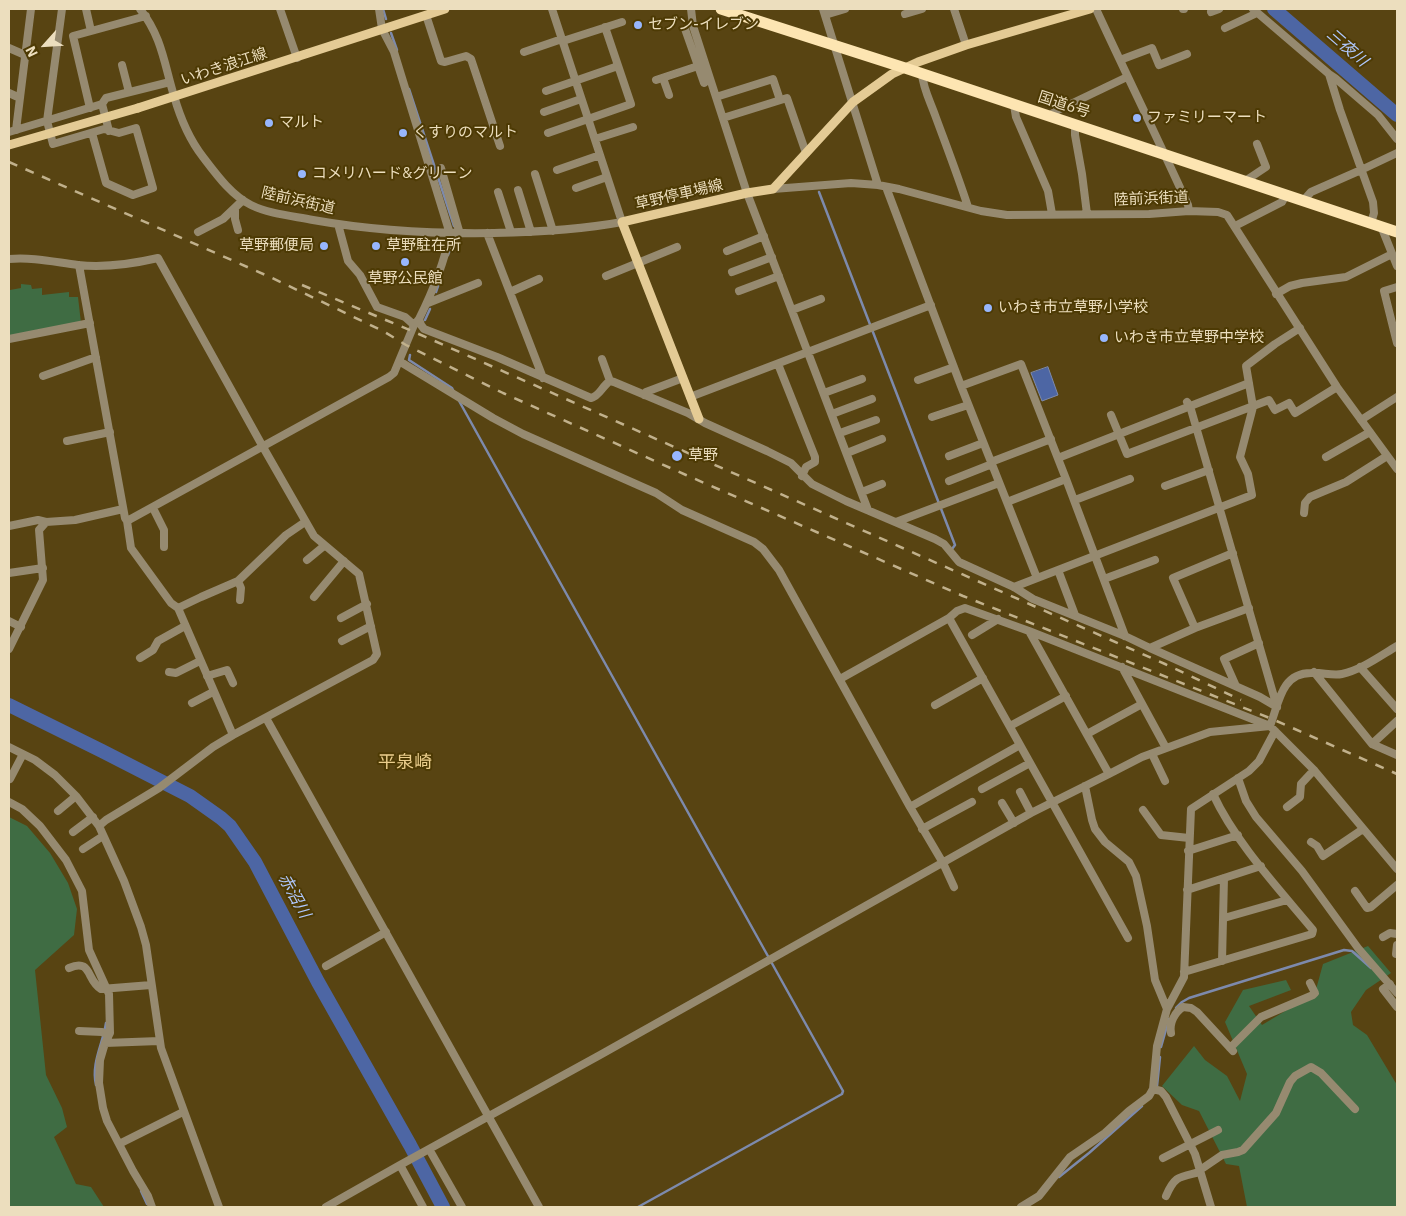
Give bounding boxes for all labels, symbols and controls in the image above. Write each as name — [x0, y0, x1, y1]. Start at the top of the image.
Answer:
place label: セブン-イレブン — [648, 16, 759, 34]
marker: セブン-イレブン — [632, 19, 644, 31]
north arrow — [20, 20, 70, 70]
water label: 三夜川 — [1323, 25, 1371, 71]
text: N — [21, 43, 42, 60]
street label: いわき浪江線 — [178, 45, 270, 89]
street label: 国道6号 — [1036, 88, 1092, 122]
place label: ファミリーマート — [1147, 109, 1267, 127]
marker: ファミリーマート — [1131, 112, 1143, 124]
place label: マルト — [279, 114, 324, 132]
marker: マルト — [263, 117, 275, 129]
place label: くすりのマルト — [413, 124, 518, 142]
marker: くすりのマルト — [397, 127, 409, 139]
place label: コメリハード&グリーン — [312, 165, 472, 183]
marker: コメリハード&グリーン — [296, 168, 308, 180]
street label: 草野停車場線 — [633, 176, 725, 214]
street label: 陸前浜街道 — [259, 184, 337, 218]
street label: 陸前浜街道 — [1113, 189, 1189, 209]
place label: 草野郵便局 — [239, 237, 314, 255]
place label: 草野駐在所 — [386, 237, 461, 255]
marker: 草野郵便局 — [318, 240, 330, 252]
marker: 草野駐在所 — [370, 240, 382, 252]
marker: 草野公民館 — [399, 256, 411, 268]
place label: 草野公民館 — [368, 270, 442, 288]
place label: いわき市立草野小学校 — [998, 299, 1148, 317]
marker: いわき市立草野小学校 — [982, 302, 994, 314]
place label: いわき市立草野中学校 — [1114, 329, 1264, 347]
marker: いわき市立草野中学校 — [1098, 332, 1110, 344]
place label: 草野 — [688, 447, 718, 465]
marker: 草野 — [670, 449, 684, 463]
district label: 平泉崎 — [378, 752, 432, 774]
water label: 赤沼川 — [274, 870, 314, 922]

